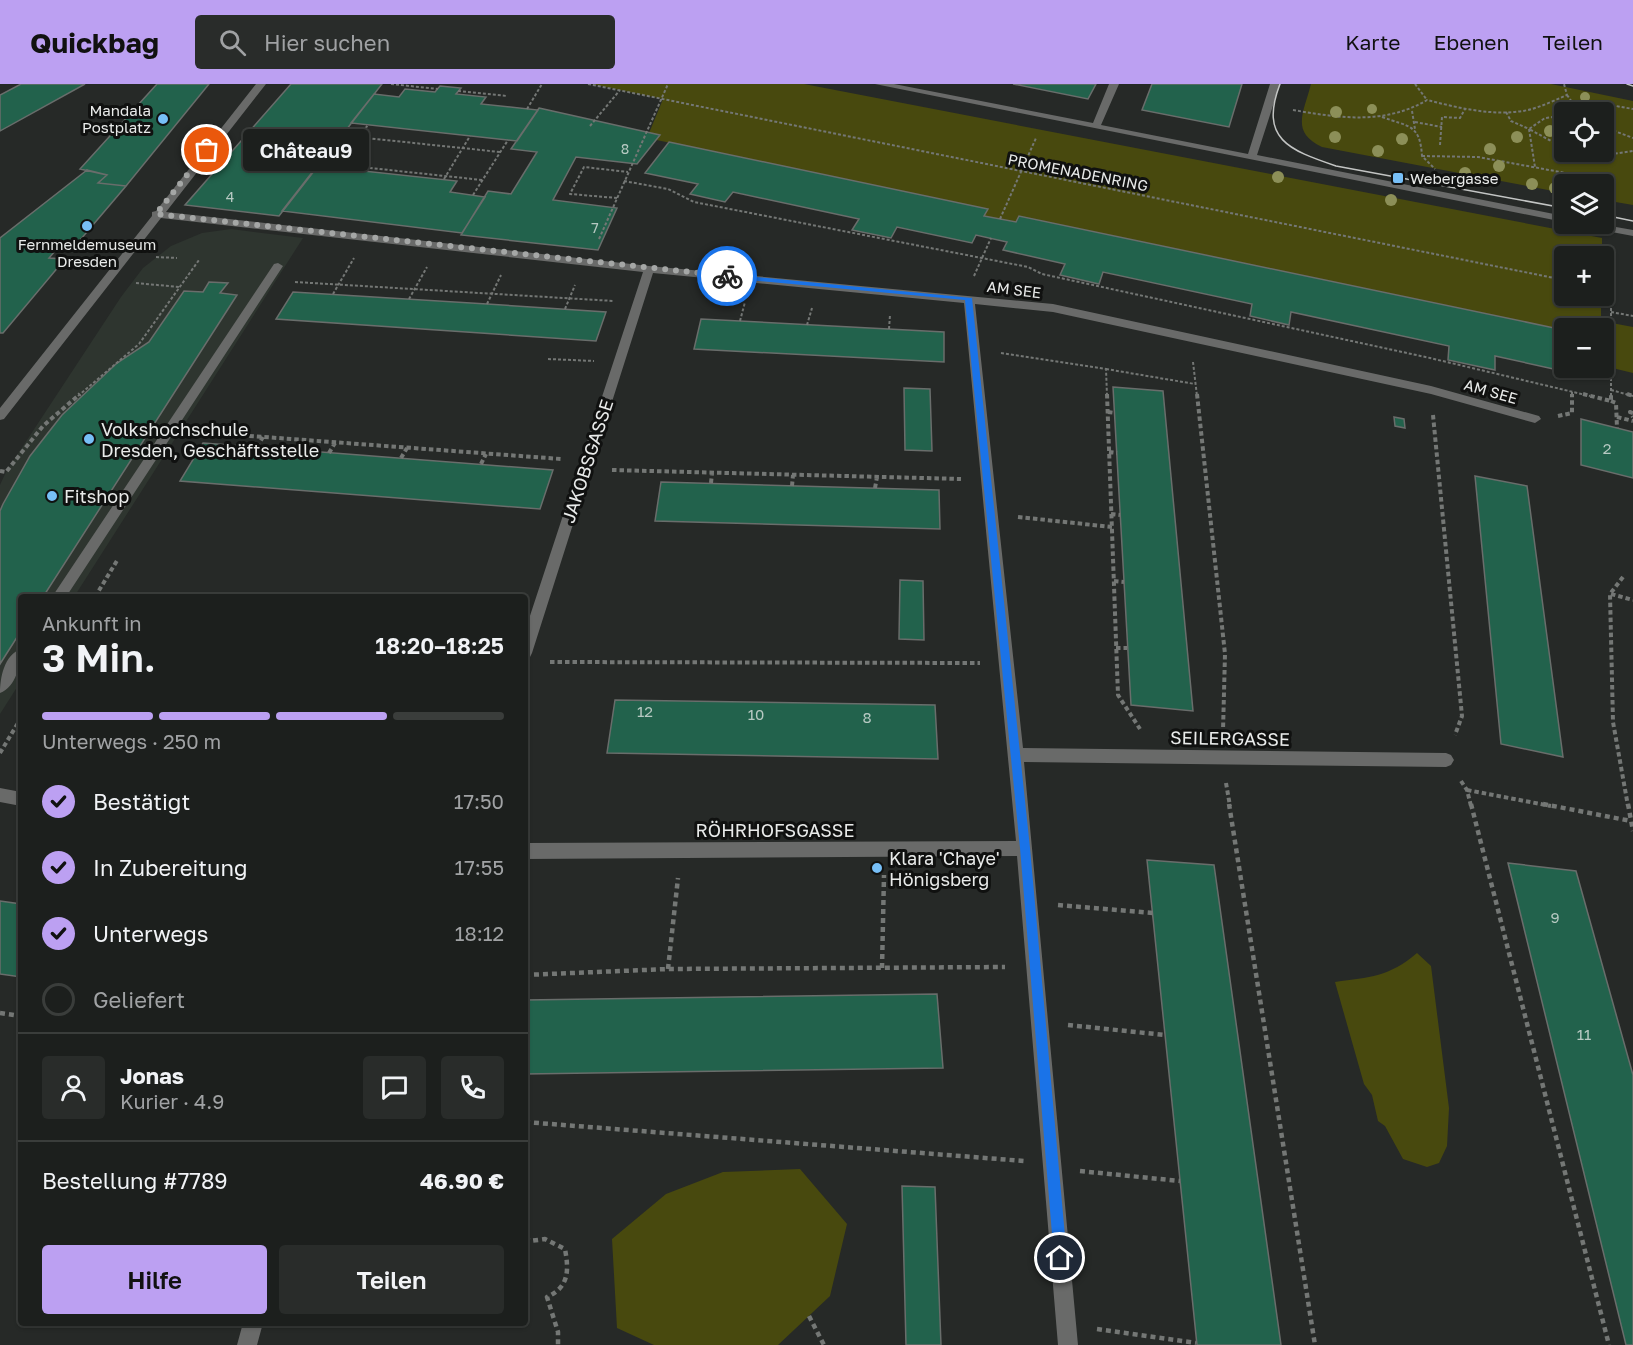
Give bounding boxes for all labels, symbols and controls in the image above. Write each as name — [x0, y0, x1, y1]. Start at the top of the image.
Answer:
search box — [195, 15, 615, 69]
text: Quickbag — [30, 26, 159, 59]
icon: search — [216, 26, 249, 59]
text: Hier suchen — [264, 29, 390, 56]
text: Karte — [1345, 29, 1401, 55]
text: Ebenen — [1434, 29, 1509, 55]
text: Teilen — [1542, 29, 1603, 55]
place label: Mandala Postplatz — [82, 101, 151, 136]
map controls — [1554, 102, 1614, 378]
button: locate — [1554, 102, 1614, 162]
marker: Mandala Postplatz — [156, 112, 170, 126]
pin — [181, 124, 232, 175]
callout: Château9 — [243, 129, 369, 171]
icon: bag — [190, 133, 223, 166]
text: Château9 — [260, 138, 352, 162]
house number: 8 — [621, 140, 629, 157]
street label: PROMENADENRING — [1006, 150, 1150, 194]
place label: Webergasse — [1410, 169, 1499, 187]
marker: Webergasse — [1391, 171, 1405, 185]
button: layers — [1554, 174, 1614, 234]
house number: 4 — [226, 188, 234, 205]
marker: Fernmeldemuseum Dresden — [80, 219, 94, 233]
house number: 7 — [591, 219, 599, 236]
place label: Fernmeldemuseum Dresden — [18, 235, 156, 270]
courier — [697, 246, 757, 306]
button: + — [1554, 246, 1614, 306]
icon: bike — [711, 260, 744, 293]
street label: AM SEE — [986, 277, 1042, 301]
button: − — [1554, 318, 1614, 378]
street label: AM SEE — [1462, 375, 1520, 407]
street label: JAKOBSGASSE — [557, 396, 617, 526]
place label: Volkshochschule Dresden, Geschäftsstelle — [101, 418, 319, 461]
marker: Volkshochschule Dresden, Geschäftsstelle — [82, 432, 96, 446]
house number: 2 — [1603, 439, 1611, 457]
place label: Fitshop — [64, 485, 129, 507]
marker: Fitshop — [45, 489, 59, 503]
text: Ankunft in — [42, 611, 142, 635]
text: 18:20–18:25 — [375, 632, 504, 659]
text: 3 Min. — [42, 634, 156, 681]
house number: 12 — [637, 702, 653, 720]
house number: 10 — [748, 705, 764, 723]
house number: 8 — [862, 708, 872, 726]
street label: SEILERGASSE — [1170, 726, 1290, 750]
text: Unterwegs · 250 m — [42, 729, 221, 753]
icon: check — [42, 785, 75, 818]
text: Bestätigt — [93, 788, 190, 815]
text: 17:50 — [454, 789, 504, 813]
street label: RÖHRHOFSGASSE — [696, 819, 854, 841]
place label: Klara 'Chaye' Hönigsberg — [889, 847, 1000, 890]
icon: check — [42, 851, 75, 884]
text: In Zubereitung — [93, 854, 248, 881]
text: 17:55 — [455, 855, 504, 879]
marker: Klara 'Chaye' Hönigsberg — [870, 861, 884, 875]
house number: 9 — [1550, 908, 1560, 926]
icon: check — [42, 917, 75, 950]
text: Unterwegs — [93, 920, 209, 947]
text: 18:12 — [455, 921, 504, 945]
text: Geliefert — [93, 986, 185, 1013]
house number: 11 — [1577, 1025, 1591, 1043]
button: person — [42, 1056, 105, 1119]
button: chat — [363, 1056, 426, 1119]
button: phone — [441, 1056, 504, 1119]
text: Jonas — [120, 1062, 184, 1089]
text: Kurier · 4.9 — [120, 1089, 224, 1113]
text: Bestellung #7789 — [42, 1167, 228, 1194]
text: 46.90 € — [420, 1167, 504, 1194]
pin — [1034, 1232, 1085, 1283]
icon: home — [1043, 1241, 1076, 1274]
button: Hilfe — [42, 1245, 267, 1314]
button: Teilen — [279, 1245, 504, 1314]

